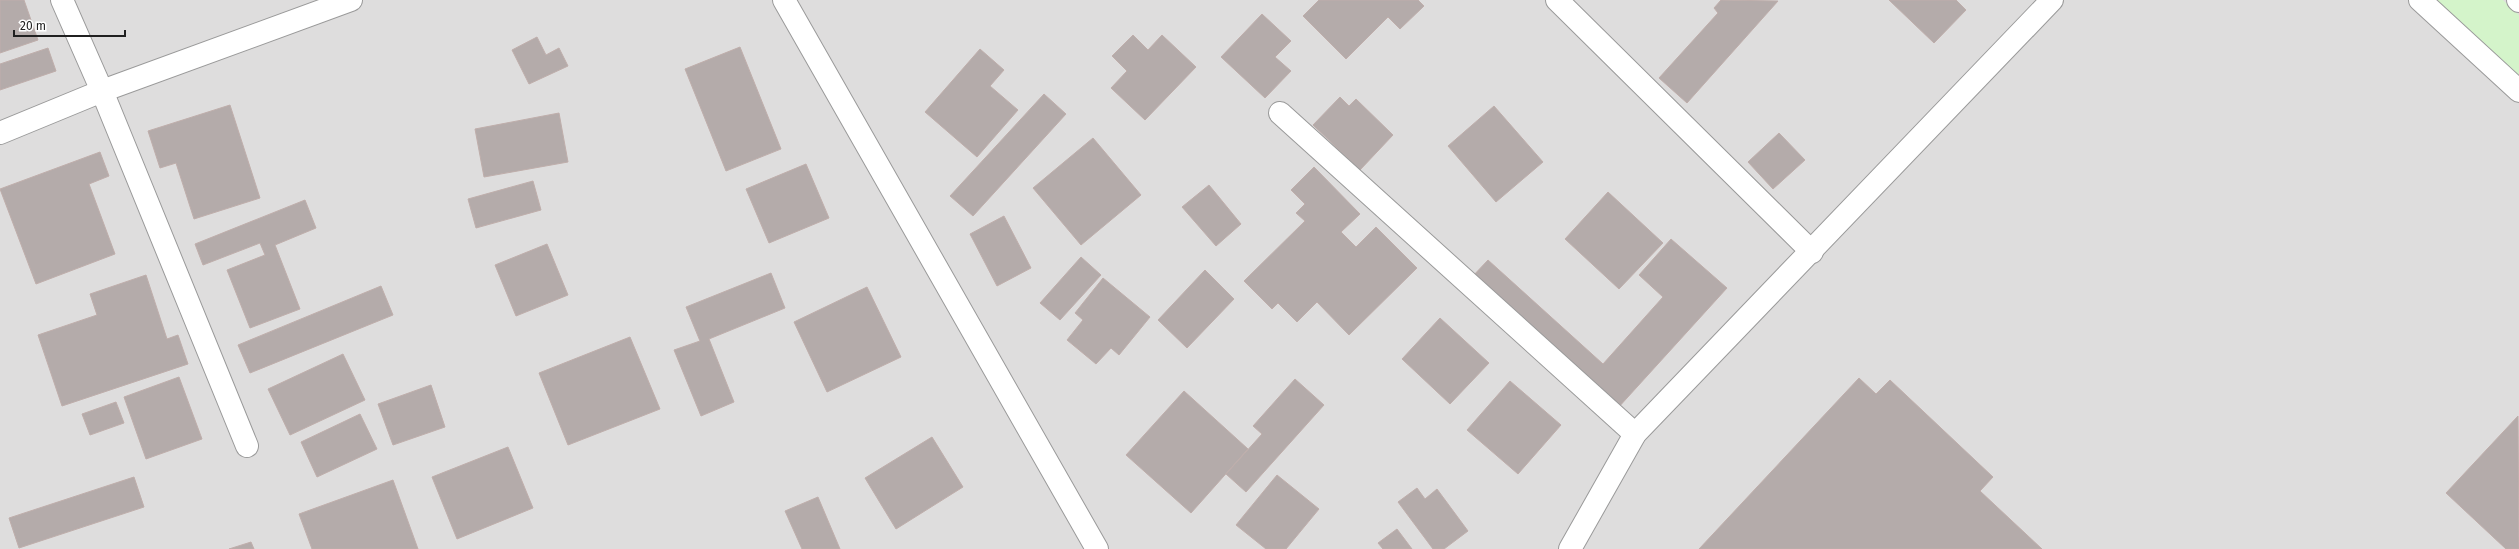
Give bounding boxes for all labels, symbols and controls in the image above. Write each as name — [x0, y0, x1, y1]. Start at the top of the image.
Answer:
scale bar — [14, 12, 125, 38]
text: 20 m — [20, 19, 46, 33]

